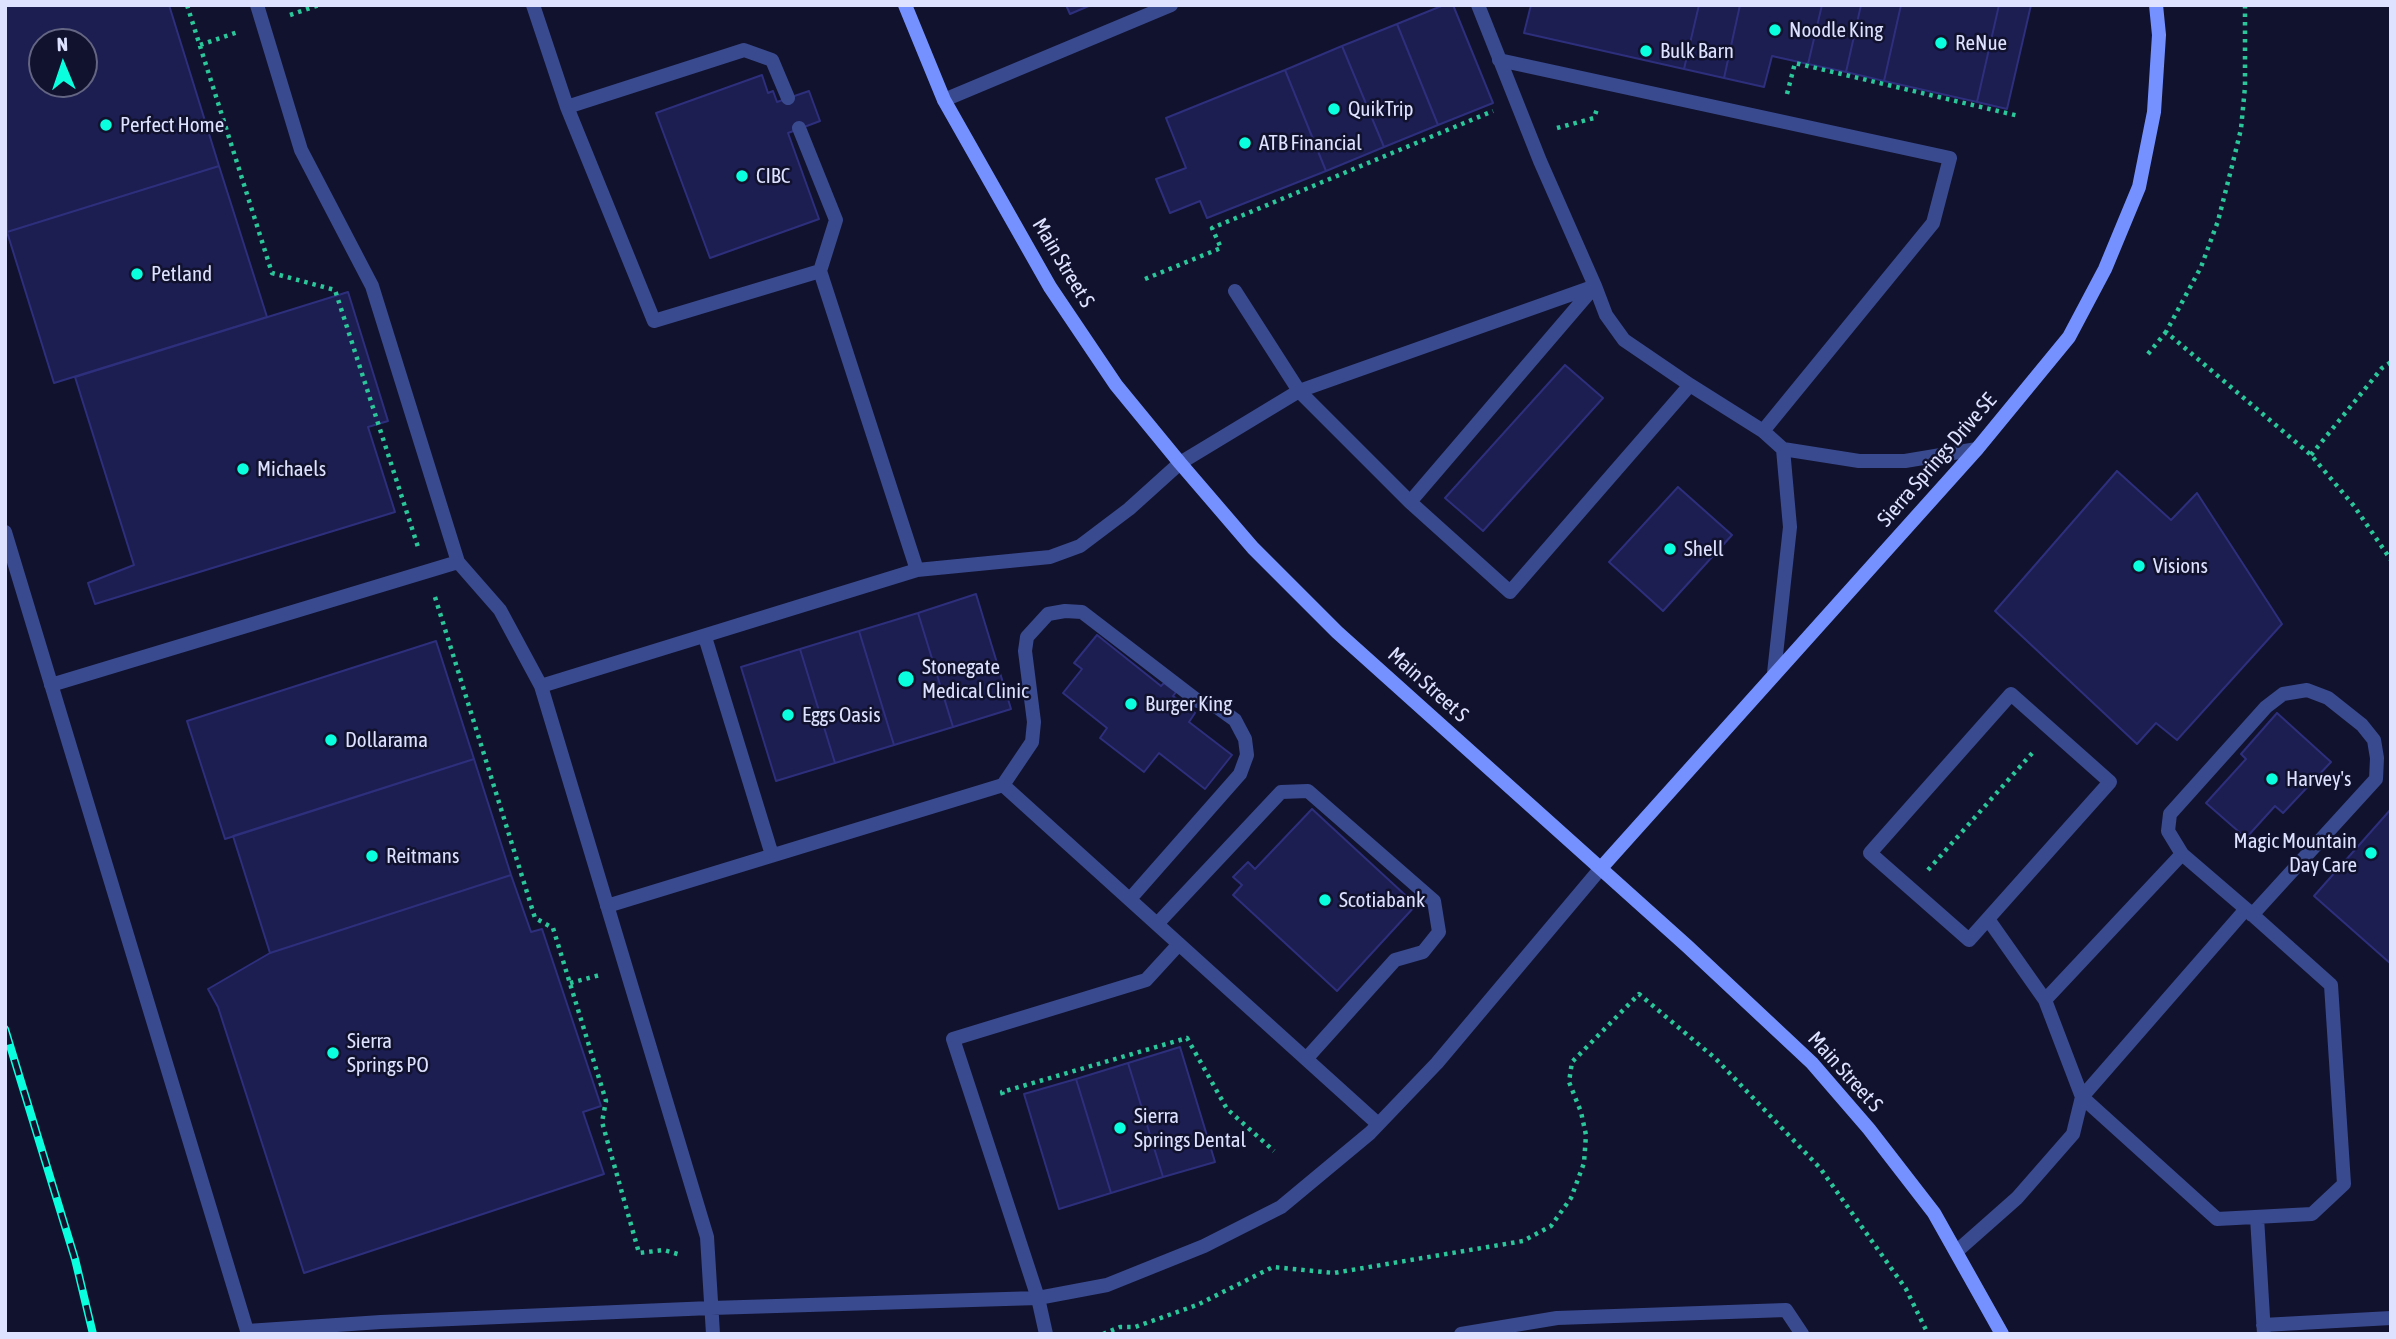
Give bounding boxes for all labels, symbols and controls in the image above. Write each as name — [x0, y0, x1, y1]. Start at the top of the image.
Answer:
place label: Noodle King — [1789, 17, 1883, 43]
marker: Noodle King — [1767, 22, 1783, 38]
north arrow — [28, 28, 98, 98]
place label: ReNue — [1955, 30, 2007, 56]
text: N — [56, 33, 68, 55]
marker: ReNue — [1933, 35, 1949, 51]
place label: Bulk Barn — [1660, 38, 1734, 64]
marker: Bulk Barn — [1638, 43, 1654, 59]
place label: QuikTrip — [1348, 96, 1413, 122]
marker: QuikTrip — [1326, 101, 1342, 117]
place label: Perfect Home — [120, 112, 224, 138]
marker: Perfect Home — [98, 117, 114, 133]
place label: ATB Financial — [1259, 130, 1362, 156]
marker: ATB Financial — [1237, 135, 1253, 151]
place label: CIBC — [756, 163, 790, 189]
marker: CIBC — [734, 168, 750, 184]
street label: Main Street S — [1027, 214, 1099, 312]
place label: Petland — [151, 261, 212, 287]
marker: Petland — [129, 266, 145, 282]
street label: Sierra Springs Drive SE — [1872, 388, 2002, 532]
place label: Michaels — [257, 456, 326, 482]
marker: Michaels — [235, 461, 251, 477]
place label: Shell — [1684, 536, 1724, 562]
marker: Shell — [1662, 541, 1678, 557]
place label: Visions — [2153, 553, 2208, 579]
marker: Visions — [2131, 558, 2147, 574]
street label: Main Street S — [1383, 642, 1473, 728]
place label: Stonegate Medical Clinic — [922, 654, 1029, 704]
marker: Stonegate Medical Clinic — [896, 669, 916, 689]
place label: Burger King — [1145, 691, 1232, 717]
marker: Burger King — [1123, 696, 1139, 712]
place label: Eggs Oasis — [802, 702, 881, 728]
marker: Eggs Oasis — [780, 707, 796, 723]
place label: Dollarama — [345, 727, 428, 753]
marker: Dollarama — [323, 732, 339, 748]
place label: Harvey's — [2286, 766, 2351, 792]
marker: Harvey's — [2264, 771, 2280, 787]
place label: Magic Mountain Day Care — [2234, 828, 2357, 878]
place label: Reitmans — [386, 843, 459, 869]
marker: Magic Mountain Day Care — [2363, 845, 2379, 861]
marker: Reitmans — [364, 848, 380, 864]
place label: Scotiabank — [1339, 887, 1425, 913]
marker: Scotiabank — [1317, 892, 1333, 908]
street label: Main Street S — [1802, 1027, 1888, 1117]
place label: Sierra Springs PO — [347, 1028, 429, 1078]
marker: Sierra Springs PO — [325, 1045, 341, 1061]
place label: Sierra Springs Dental — [1134, 1103, 1246, 1153]
marker: Sierra Springs Dental — [1112, 1120, 1128, 1136]

